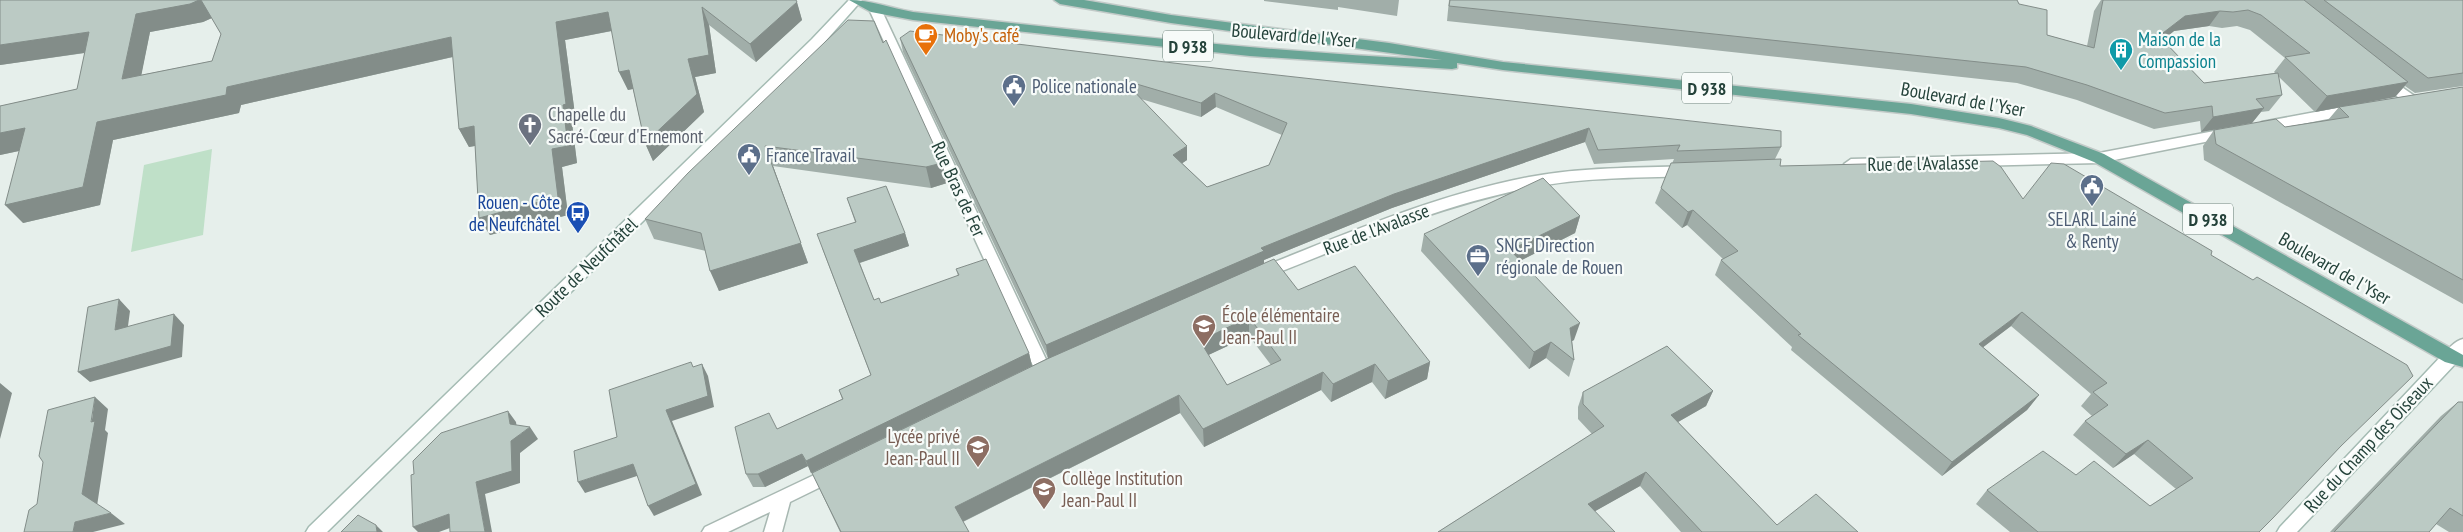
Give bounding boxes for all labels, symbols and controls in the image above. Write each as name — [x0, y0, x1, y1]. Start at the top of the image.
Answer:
street label: Boulevard de l'Yser — [1231, 18, 1358, 52]
cafe icon: Moby's café — [913, 22, 939, 56]
place label: Moby's café — [944, 23, 1020, 47]
place label: Maison de la Compassion — [2138, 27, 2221, 73]
road number: D 938 — [1163, 30, 1213, 61]
building icon: Maison de la Compassion — [2108, 37, 2134, 71]
public building icon: Police nationale — [1001, 73, 1027, 107]
road number: D 938 — [1682, 73, 1732, 104]
place label: Police nationale — [1032, 74, 1137, 98]
street label: Boulevard de l'Yser — [1899, 76, 2028, 122]
place label: Chapelle du Sacré-Cœur d'Ernemont — [548, 102, 704, 148]
church icon: Chapelle du Sacré-Cœur d'Ernemont — [517, 112, 543, 146]
street label: Rue Bras de Fer — [926, 138, 992, 241]
public building icon: France Travail — [736, 142, 762, 176]
place label: France Travail — [766, 143, 857, 167]
street label: Rue de l'Avalasse — [1867, 150, 1979, 176]
public building icon: SELARL Lainé & Renty — [2079, 173, 2105, 207]
place label: Rouen - Côte de Neufchâtel — [469, 190, 561, 236]
street label: Rue de l'Avalasse — [1320, 198, 1432, 260]
bus stop icon: Rouen - Côte de Neufchâtel — [565, 200, 591, 234]
road number: D 938 — [2183, 203, 2233, 234]
place label: SELARL Lainé & Renty — [2047, 207, 2137, 253]
street label: Route de Neufchâtel — [530, 212, 643, 322]
street label: Boulevard de l'Yser — [2275, 226, 2396, 310]
place label: SNCF Direction régionale de Rouen — [1496, 233, 1623, 279]
office icon: SNCF Direction régionale de Rouen — [1465, 243, 1491, 277]
place label: École élémentaire Jean-Paul II — [1221, 303, 1340, 349]
school or university icon: École élémentaire Jean-Paul II — [1191, 313, 1217, 347]
street label: Rue du Champ des Oiseaux — [2298, 371, 2438, 517]
place label: Lycée privé Jean-Paul II — [884, 424, 960, 470]
school or university icon: Lycée privé Jean-Paul II — [965, 434, 991, 468]
place label: Collège Institution Jean-Paul II — [1061, 466, 1183, 512]
school or university icon: Collège Institution Jean-Paul II — [1031, 476, 1057, 510]

